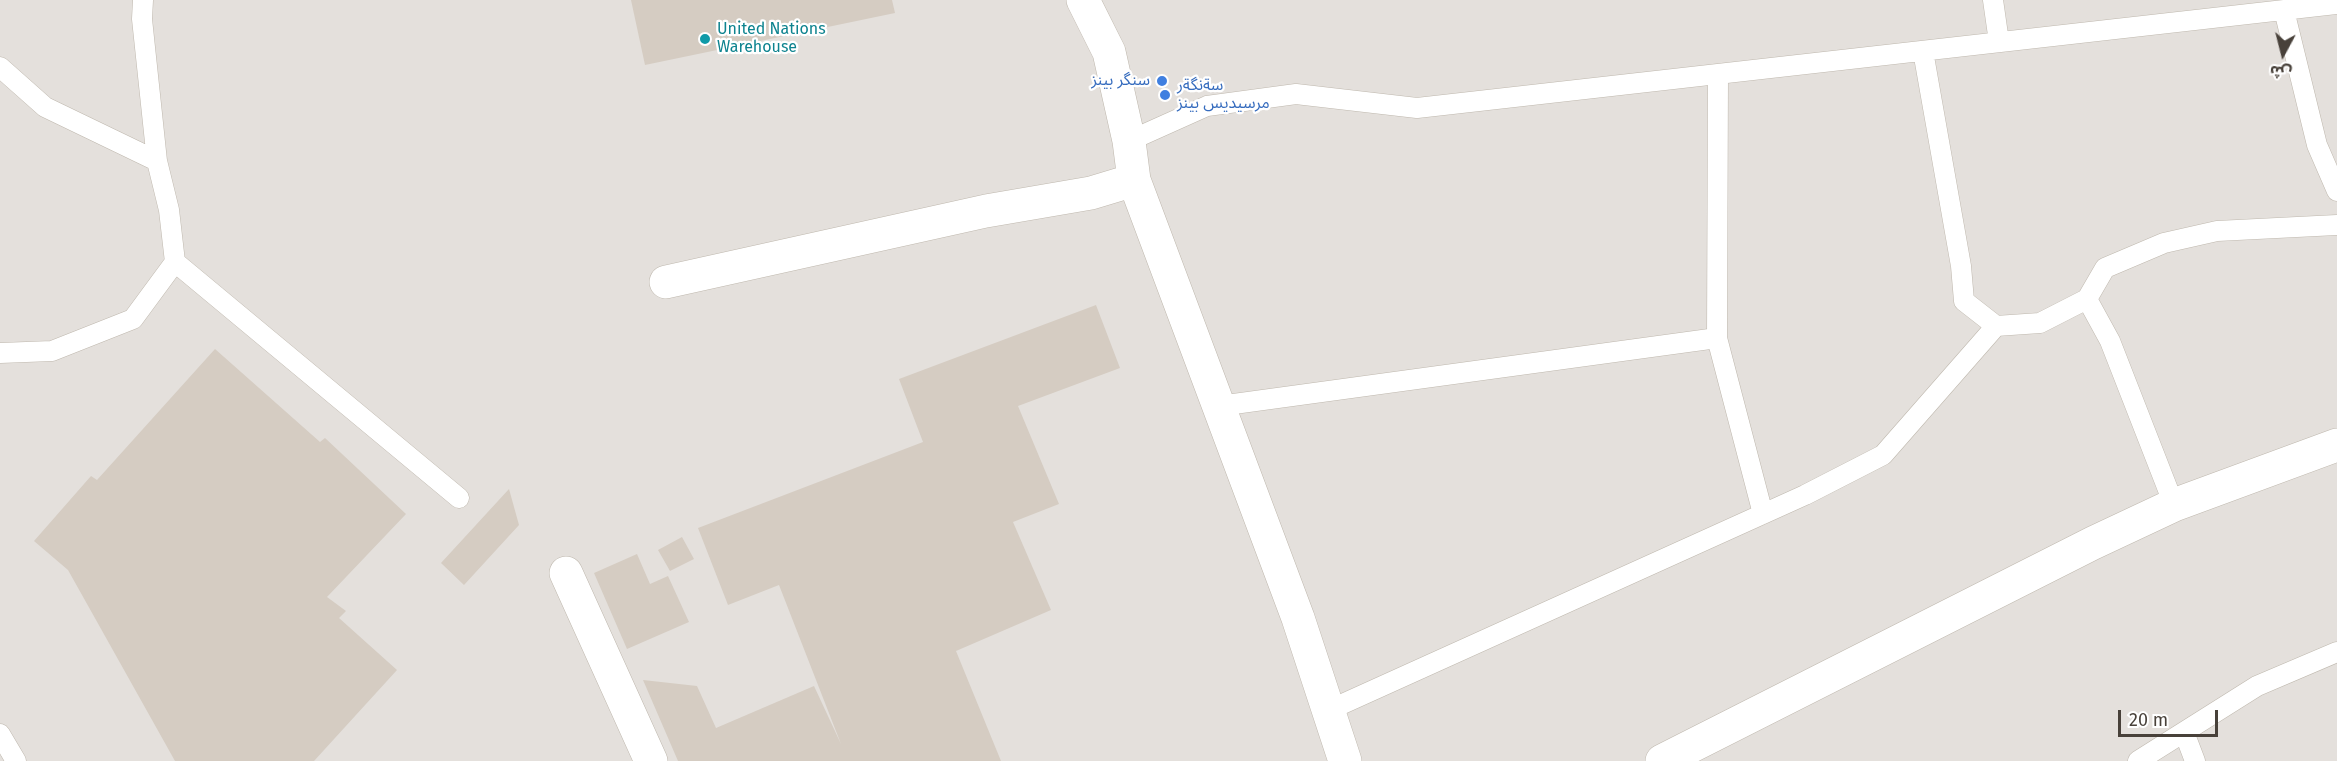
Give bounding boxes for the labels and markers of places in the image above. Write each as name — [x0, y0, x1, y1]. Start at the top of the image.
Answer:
place label: United Nations Warehouse — [717, 20, 826, 58]
marker: United Nations Warehouse — [698, 32, 712, 46]
place label: سنگر بينز — [1091, 71, 1150, 91]
marker: سنگر بينز — [1155, 74, 1169, 88]
place label: سةنگةر مرسيديس بينز — [1177, 76, 1270, 114]
marker: سةنگةر مرسيديس بينز — [1158, 88, 1172, 102]

